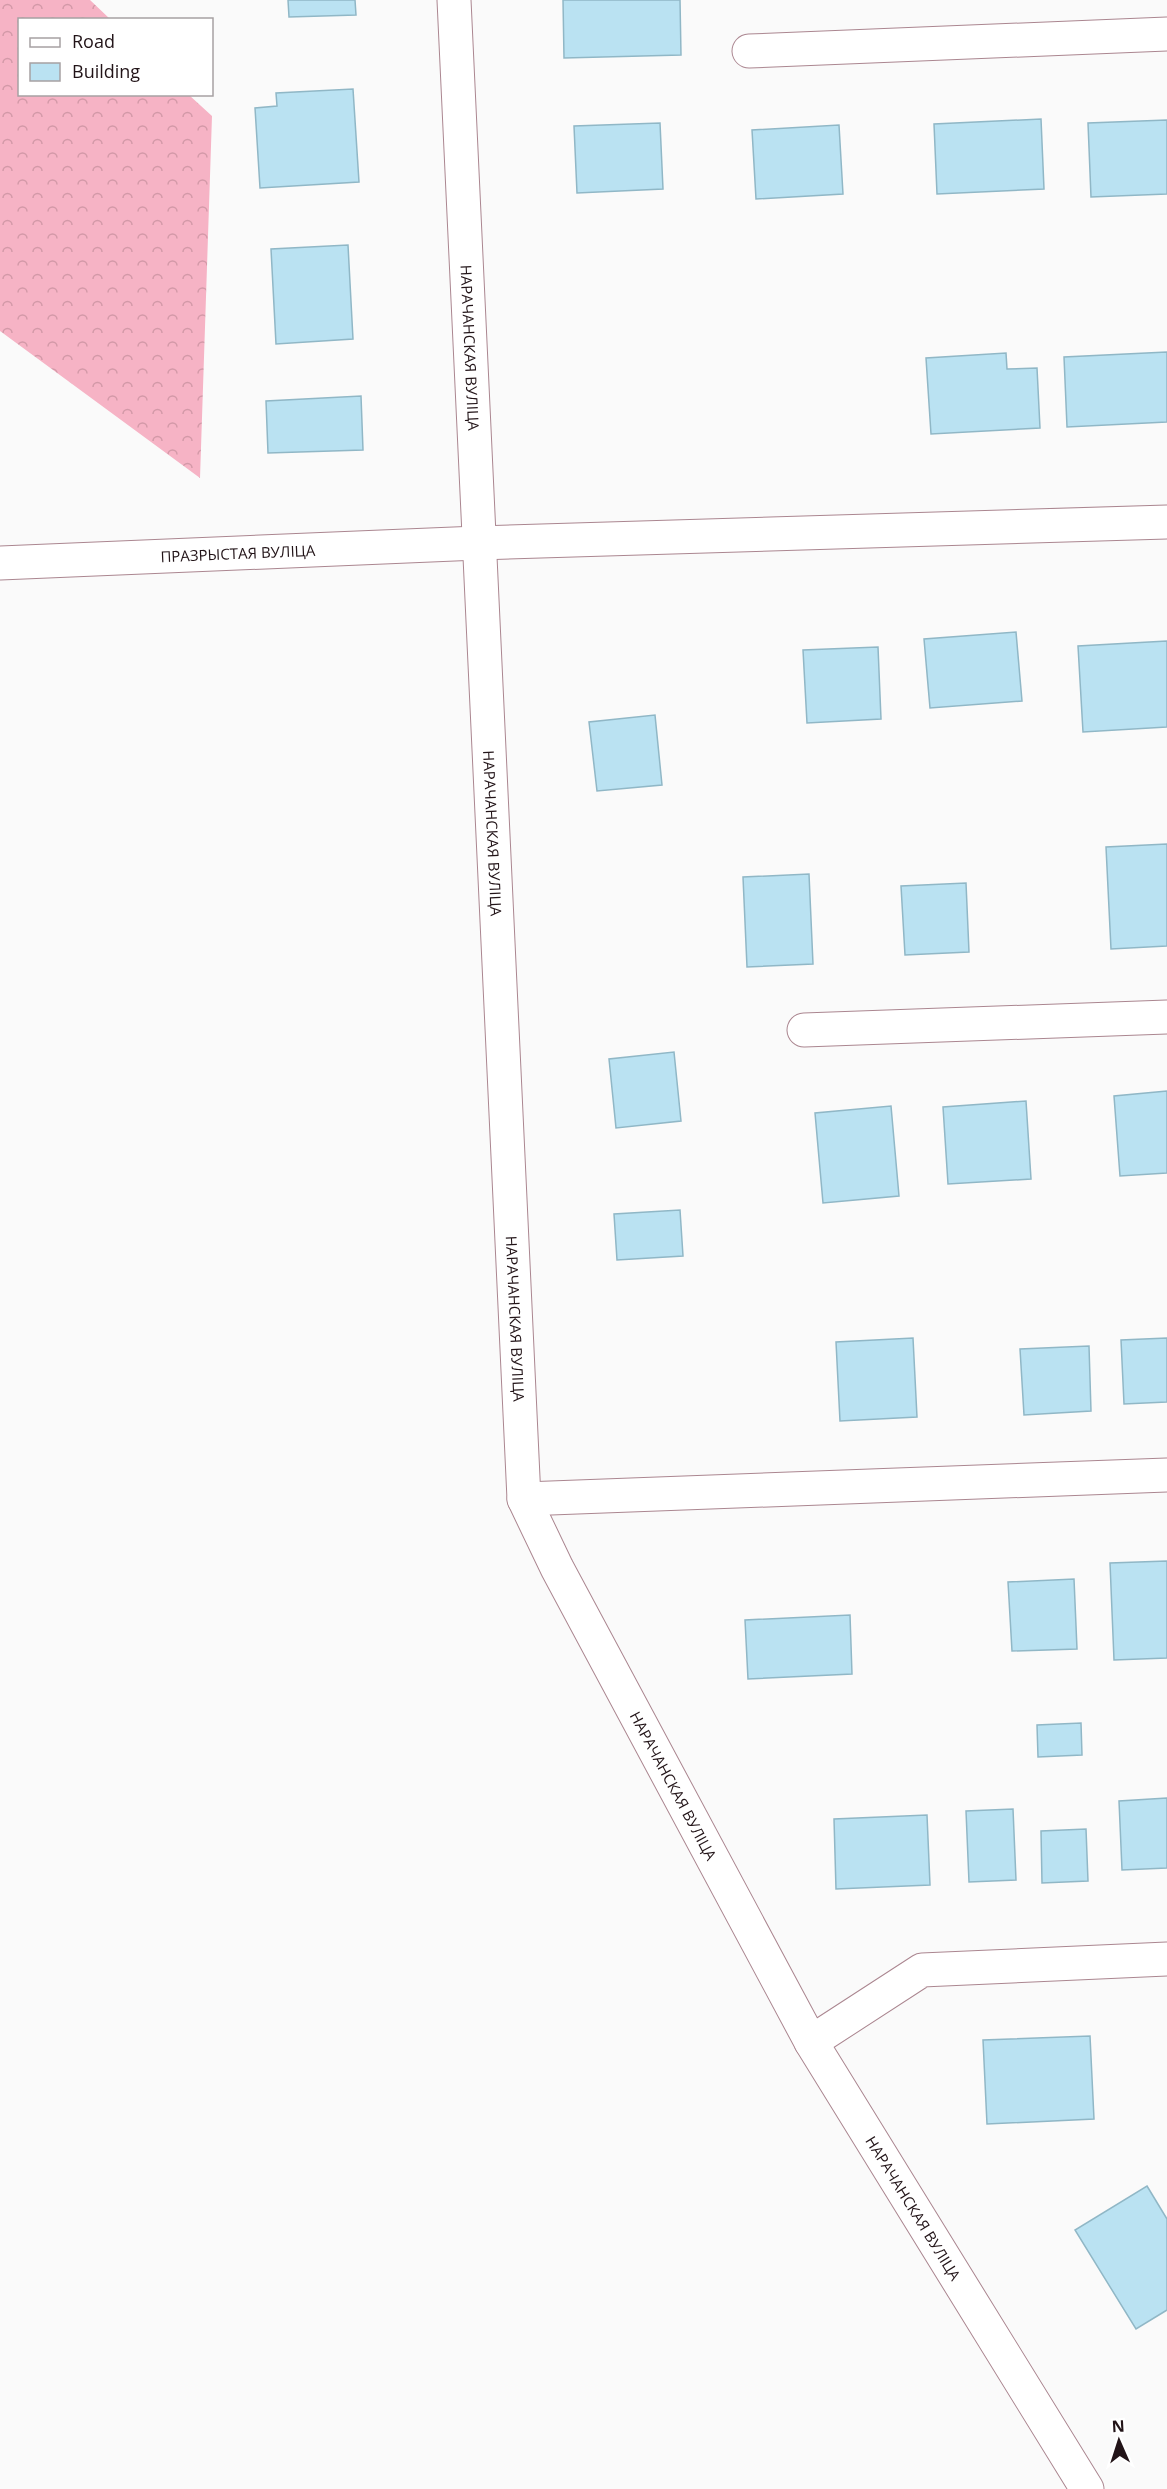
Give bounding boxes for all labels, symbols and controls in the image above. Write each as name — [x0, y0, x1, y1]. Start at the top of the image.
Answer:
legend — [18, 18, 213, 96]
text: Road — [72, 29, 115, 53]
text: Building — [72, 59, 140, 83]
street label: НАРАЧАНСКАЯ ВУЛІЦА — [456, 264, 484, 431]
street label: ПРАЗРЫСТАЯ ВУЛІЦА — [160, 540, 316, 566]
street label: НАРАЧАНСКАЯ ВУЛІЦА — [479, 750, 507, 917]
street label: НАРАЧАНСКАЯ ВУЛІЦА — [502, 1235, 529, 1402]
street label: НАРАЧАНСКАЯ ВУЛІЦА — [626, 1708, 722, 1864]
street label: НАРАЧАНСКАЯ ВУЛІЦА — [861, 2132, 966, 2284]
north arrow — [1089, 2411, 1149, 2471]
text: N — [1111, 2415, 1125, 2437]

